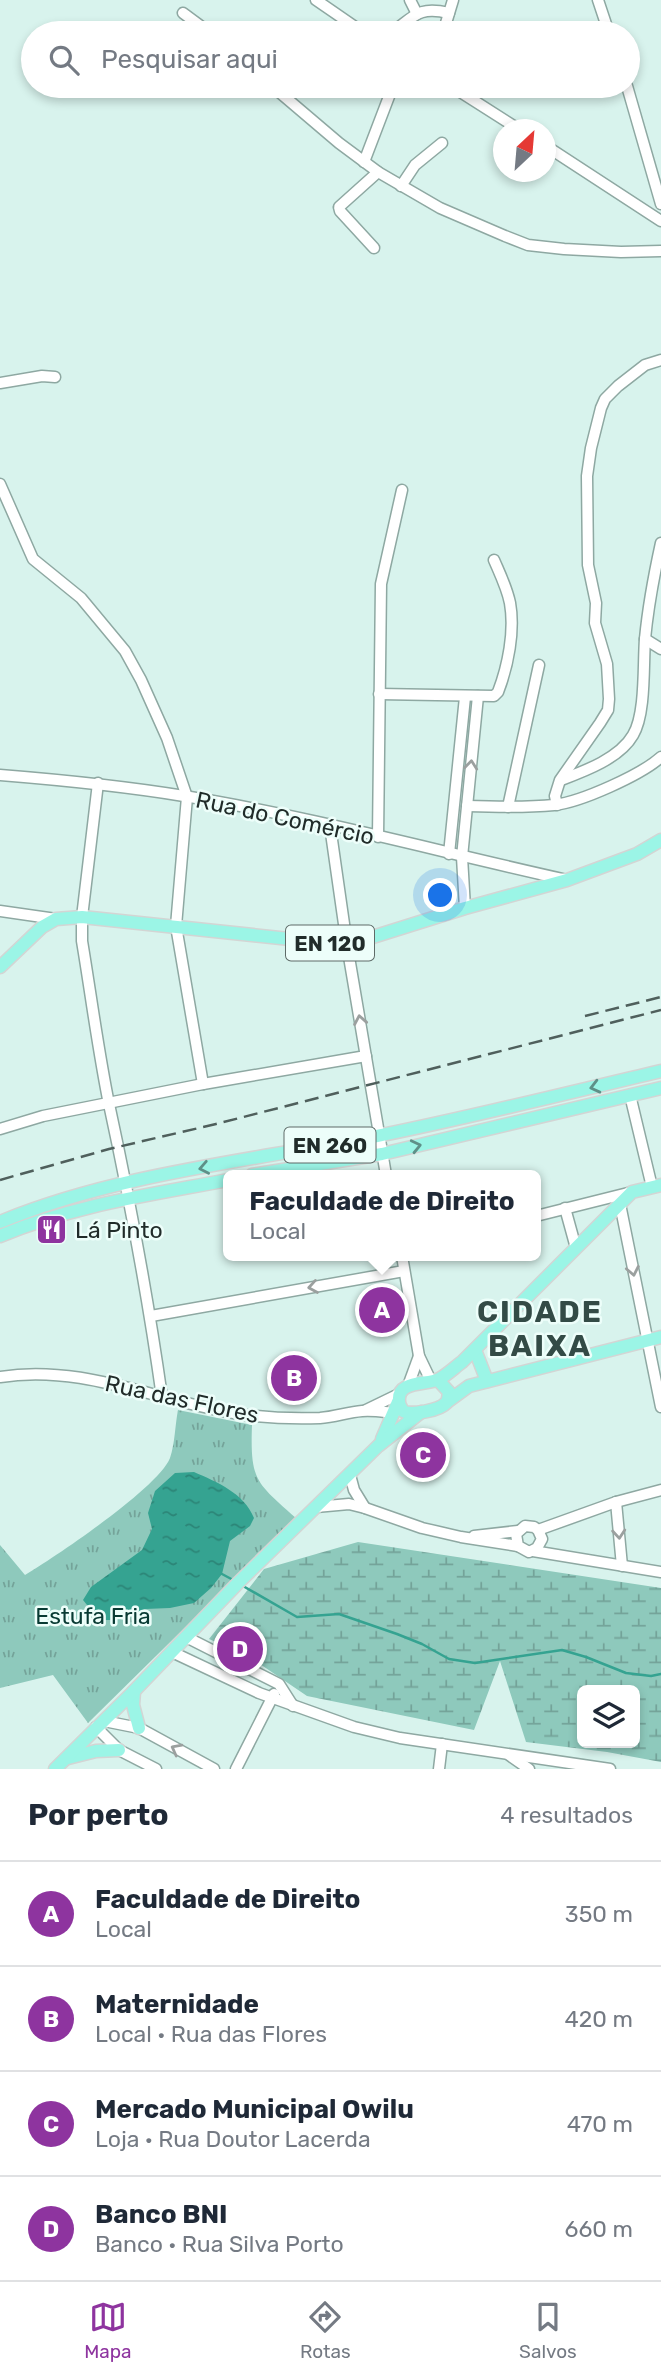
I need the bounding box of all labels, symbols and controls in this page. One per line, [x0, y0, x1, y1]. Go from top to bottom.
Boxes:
search box [21, 21, 640, 98]
icon: search [45, 41, 83, 79]
text: Pesquisar aqui [101, 44, 278, 75]
north arrow [493, 119, 556, 182]
one-way arrow [463, 759, 478, 770]
street label: Rua do Comércio [193, 785, 377, 851]
your location [423, 878, 457, 912]
road number: EN 120 [286, 926, 374, 960]
one-way arrow [353, 1014, 368, 1026]
one-way arrow [589, 1079, 601, 1093]
road number: EN 260 [284, 1128, 376, 1162]
one-way arrow [410, 1140, 422, 1154]
one-way arrow [198, 1160, 210, 1175]
popup [223, 1170, 541, 1261]
text: Faculdade de Direito [249, 1186, 515, 1217]
restaurant icon: Lá Pinto [35, 1213, 69, 1247]
place label: Lá Pinto [75, 1216, 163, 1244]
text: Local [249, 1217, 306, 1245]
one-way arrow [625, 1265, 640, 1277]
one-way arrow [307, 1279, 319, 1294]
pin: A [359, 1284, 405, 1336]
district label: CIDADE BAIXA [477, 1294, 603, 1364]
pin: B [271, 1352, 317, 1404]
street label: Rua das Flores [103, 1369, 261, 1429]
pin: C [400, 1429, 446, 1481]
one-way arrow [611, 1529, 626, 1540]
park label: Estufa Fria [35, 1602, 151, 1630]
pin: D [217, 1623, 263, 1675]
map controls [577, 1685, 640, 1748]
button: layers [577, 1685, 640, 1748]
one-way arrow [171, 1744, 183, 1757]
text: Por perto [28, 1797, 169, 1833]
text: 4 resultados [500, 1801, 633, 1829]
text: Faculdade de Direito [95, 1884, 360, 1915]
text: A [43, 1900, 59, 1928]
text: 350 m [565, 1900, 633, 1928]
text: Local [95, 1915, 152, 1943]
text: Maternidade [95, 1989, 259, 2020]
text: B [43, 2005, 59, 2033]
text: 420 m [565, 2005, 633, 2033]
text: Local · Rua das Flores [95, 2020, 327, 2048]
text: Mercado Municipal Owilu [95, 2094, 414, 2125]
text: C [43, 2110, 59, 2138]
text: 470 m [567, 2110, 633, 2138]
text: Loja · Rua Doutor Lacerda [95, 2125, 371, 2153]
text: Banco BNI [95, 2199, 228, 2230]
text: D [43, 2215, 59, 2243]
text: 660 m [565, 2215, 633, 2243]
text: Banco · Rua Silva Porto [95, 2230, 344, 2258]
tab: Mapa [84, 2298, 132, 2363]
tab: Rotas [300, 2298, 351, 2363]
tab: Salvos [519, 2298, 577, 2363]

